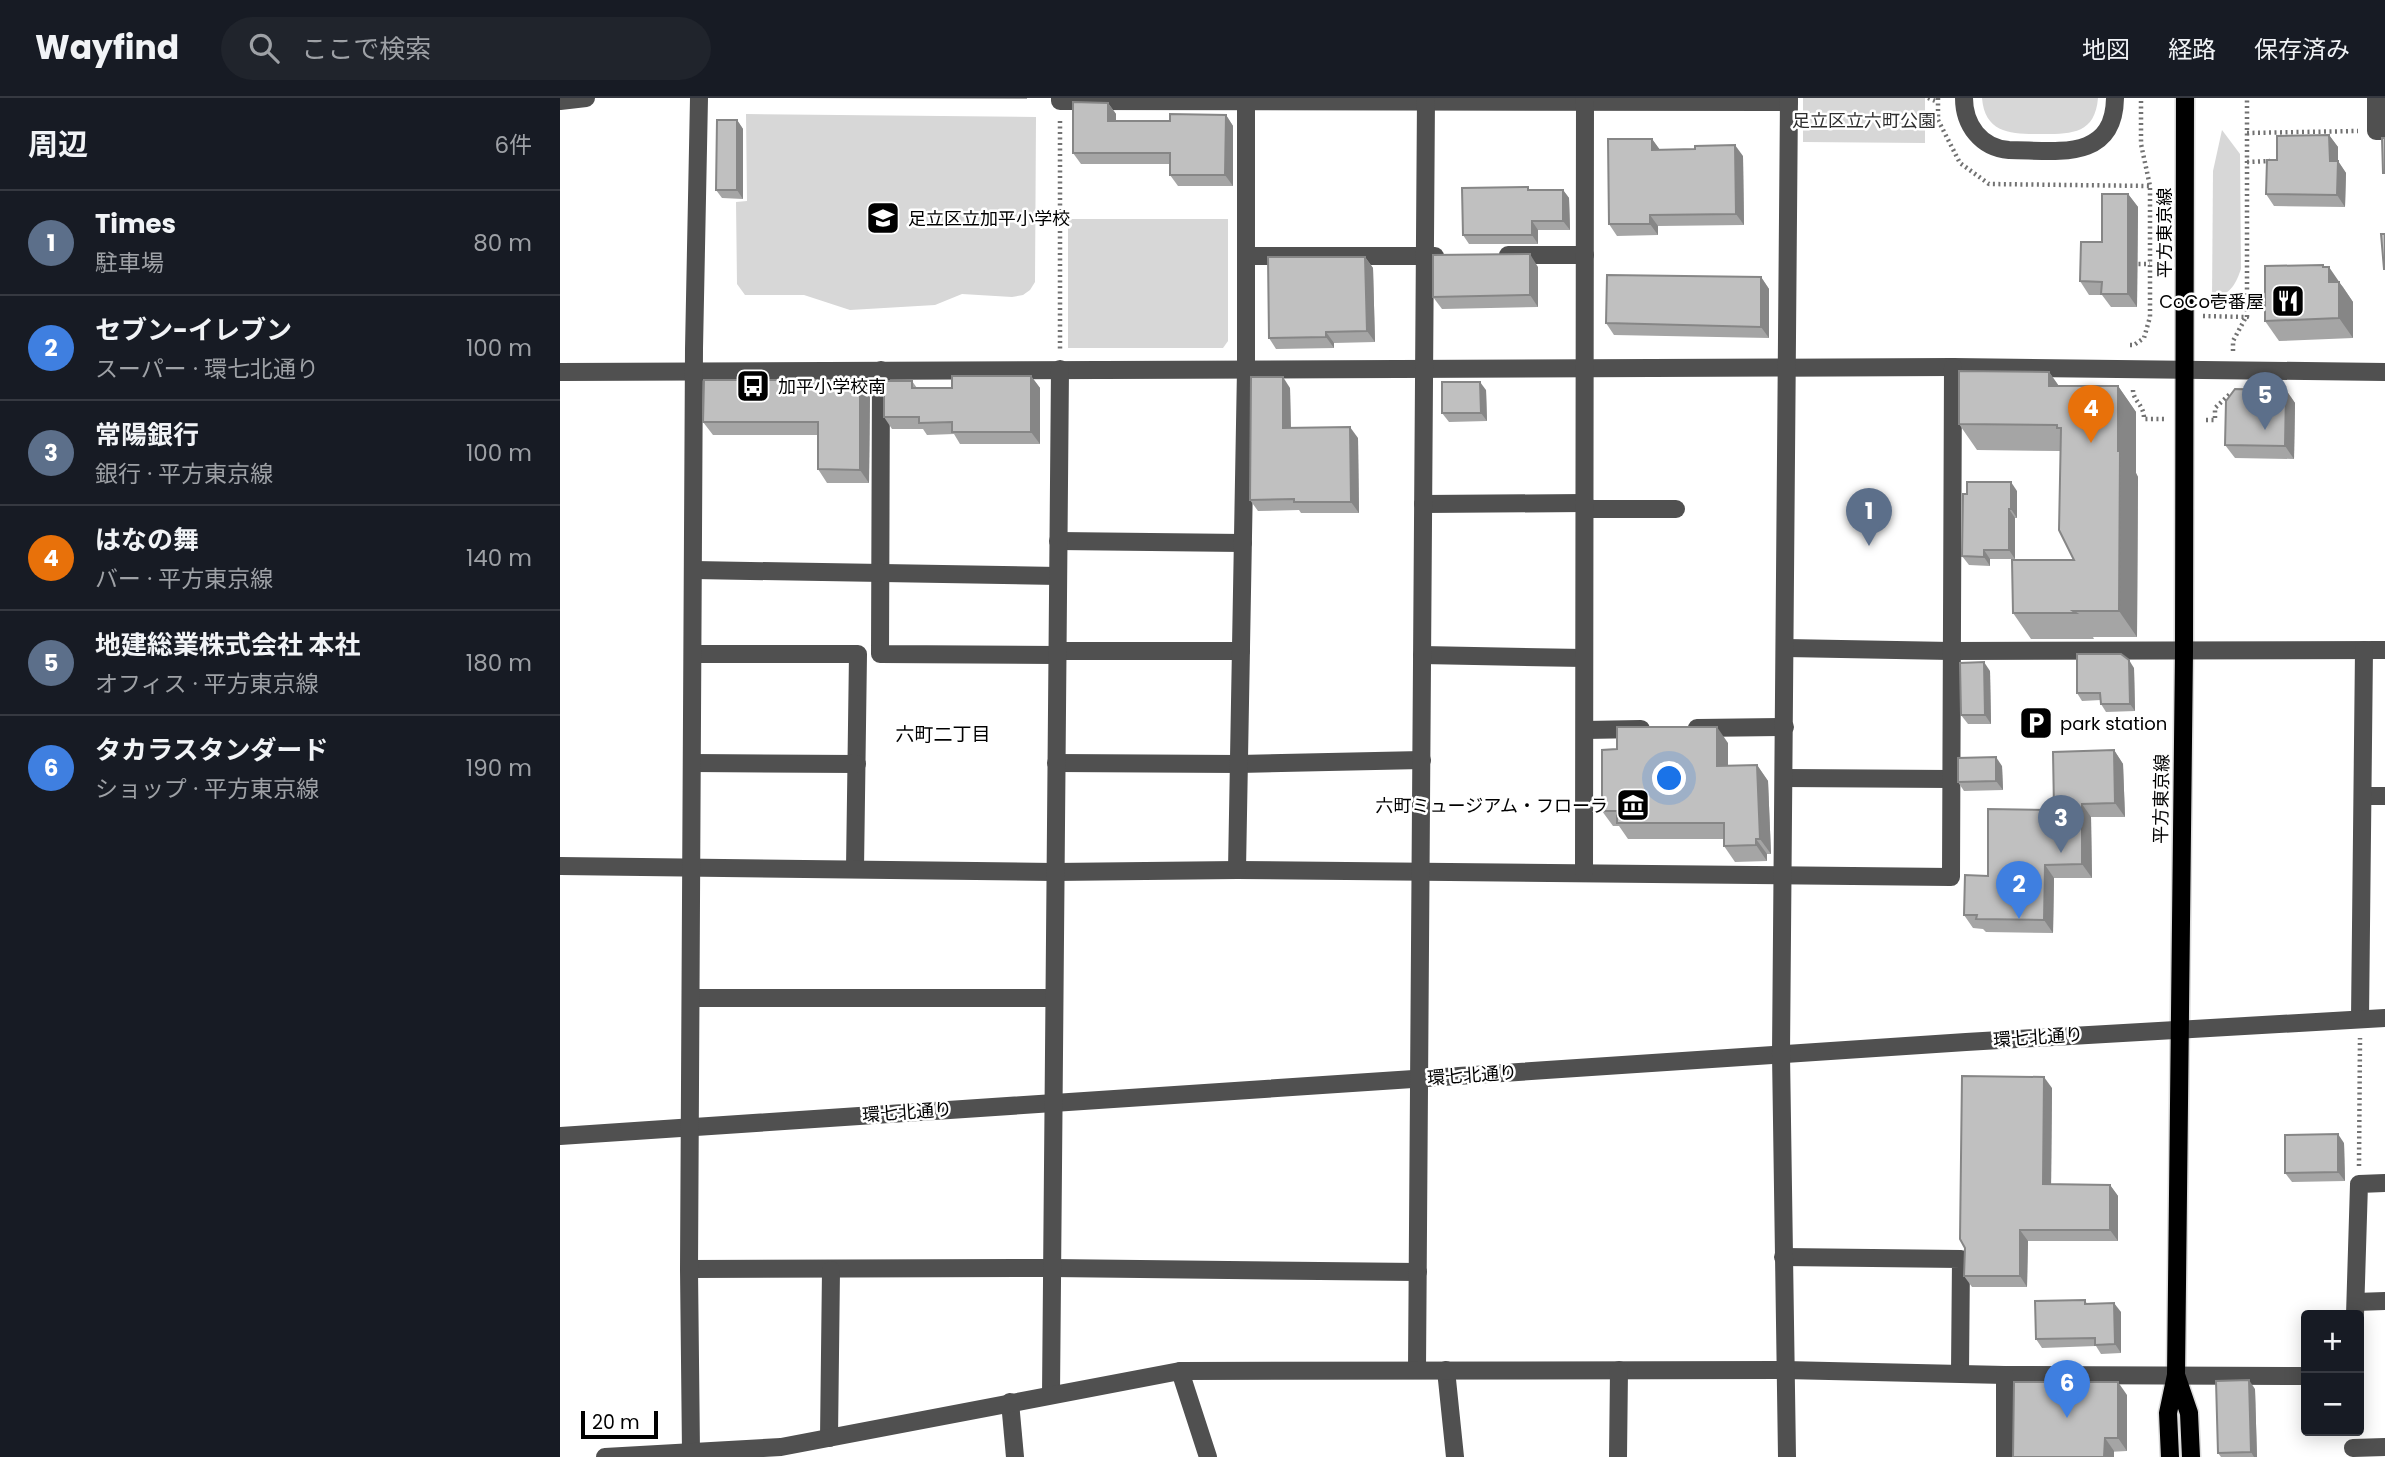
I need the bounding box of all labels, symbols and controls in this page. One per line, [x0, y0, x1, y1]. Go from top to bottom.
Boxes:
search box [221, 17, 711, 80]
text: Wayfind [35, 24, 179, 71]
icon: search [245, 29, 283, 67]
text: ここで検索 [301, 31, 431, 67]
text: 地図 [2082, 33, 2130, 66]
text: 経路 [2168, 33, 2216, 66]
text: 保存済み [2254, 33, 2350, 66]
park label: 足立区立六町公園 [1792, 108, 1936, 133]
text: 周辺 [28, 123, 88, 166]
text: 6件 [494, 129, 532, 161]
street label: 平方東京線 [2152, 188, 2177, 278]
school or university icon: 足立区立加平小学校 [864, 199, 902, 237]
text: Times [95, 206, 176, 242]
place label: 足立区立加平小学校 [908, 206, 1070, 231]
text: 1 [47, 227, 55, 259]
text: 80 m [473, 227, 532, 259]
text: 駐車場 [95, 247, 164, 279]
restaurant icon: CoCo壱番屋 [2269, 282, 2307, 320]
place label: CoCo壱番屋 [2159, 289, 2264, 314]
text: セブン-イレブン [95, 312, 292, 348]
text: 2 [44, 332, 58, 364]
text: 100 m [466, 332, 532, 364]
text: スーパー · 環七北通り [95, 353, 319, 385]
bus stop icon: 加平小学校南 [734, 367, 772, 405]
pin: 5 [2242, 372, 2288, 430]
place label: 加平小学校南 [778, 374, 886, 399]
pin: 4 [2068, 385, 2114, 443]
text: 常陽銀行 [95, 417, 199, 453]
text: 3 [44, 437, 58, 469]
text: 100 m [466, 437, 532, 469]
text: 銀行 · 平方東京線 [95, 458, 273, 490]
pin: 1 [1846, 488, 1892, 546]
text: はなの舞 [95, 522, 199, 558]
text: 4 [43, 542, 59, 574]
text: 140 m [466, 542, 532, 574]
text: バー · 平方東京線 [95, 563, 273, 595]
text: 地建総業株式会社 本社 [95, 627, 361, 663]
text: 5 [44, 647, 58, 679]
text: 180 m [466, 647, 532, 679]
text: オフィス · 平方東京線 [95, 668, 319, 700]
parking icon: park station [2017, 704, 2055, 742]
place label: park station [2060, 711, 2167, 736]
district label: 六町二丁目 [895, 721, 991, 748]
text: タカラスタンダード [95, 732, 328, 768]
text: 6 [44, 752, 58, 784]
text: 190 m [466, 752, 532, 784]
street label: 平方東京線 [2148, 754, 2174, 844]
your location [1652, 761, 1686, 795]
text: ショップ · 平方東京線 [95, 773, 319, 805]
museum icon: 六町ミュージアム・フローラ [1614, 786, 1652, 824]
place label: 六町ミュージアム・フローラ [1376, 793, 1608, 818]
pin: 3 [2038, 795, 2084, 853]
pin: 2 [1996, 861, 2042, 919]
street label: 環七北通り [1992, 1021, 2084, 1053]
street label: 環七北通り [1426, 1059, 1518, 1091]
street label: 環七北通り [861, 1096, 953, 1128]
map controls [2301, 1310, 2364, 1436]
button: + [2301, 1310, 2364, 1373]
pin: 6 [2044, 1360, 2090, 1418]
button: − [2301, 1373, 2364, 1436]
scale bar [581, 1408, 658, 1440]
text: 20 m [592, 1409, 640, 1436]

